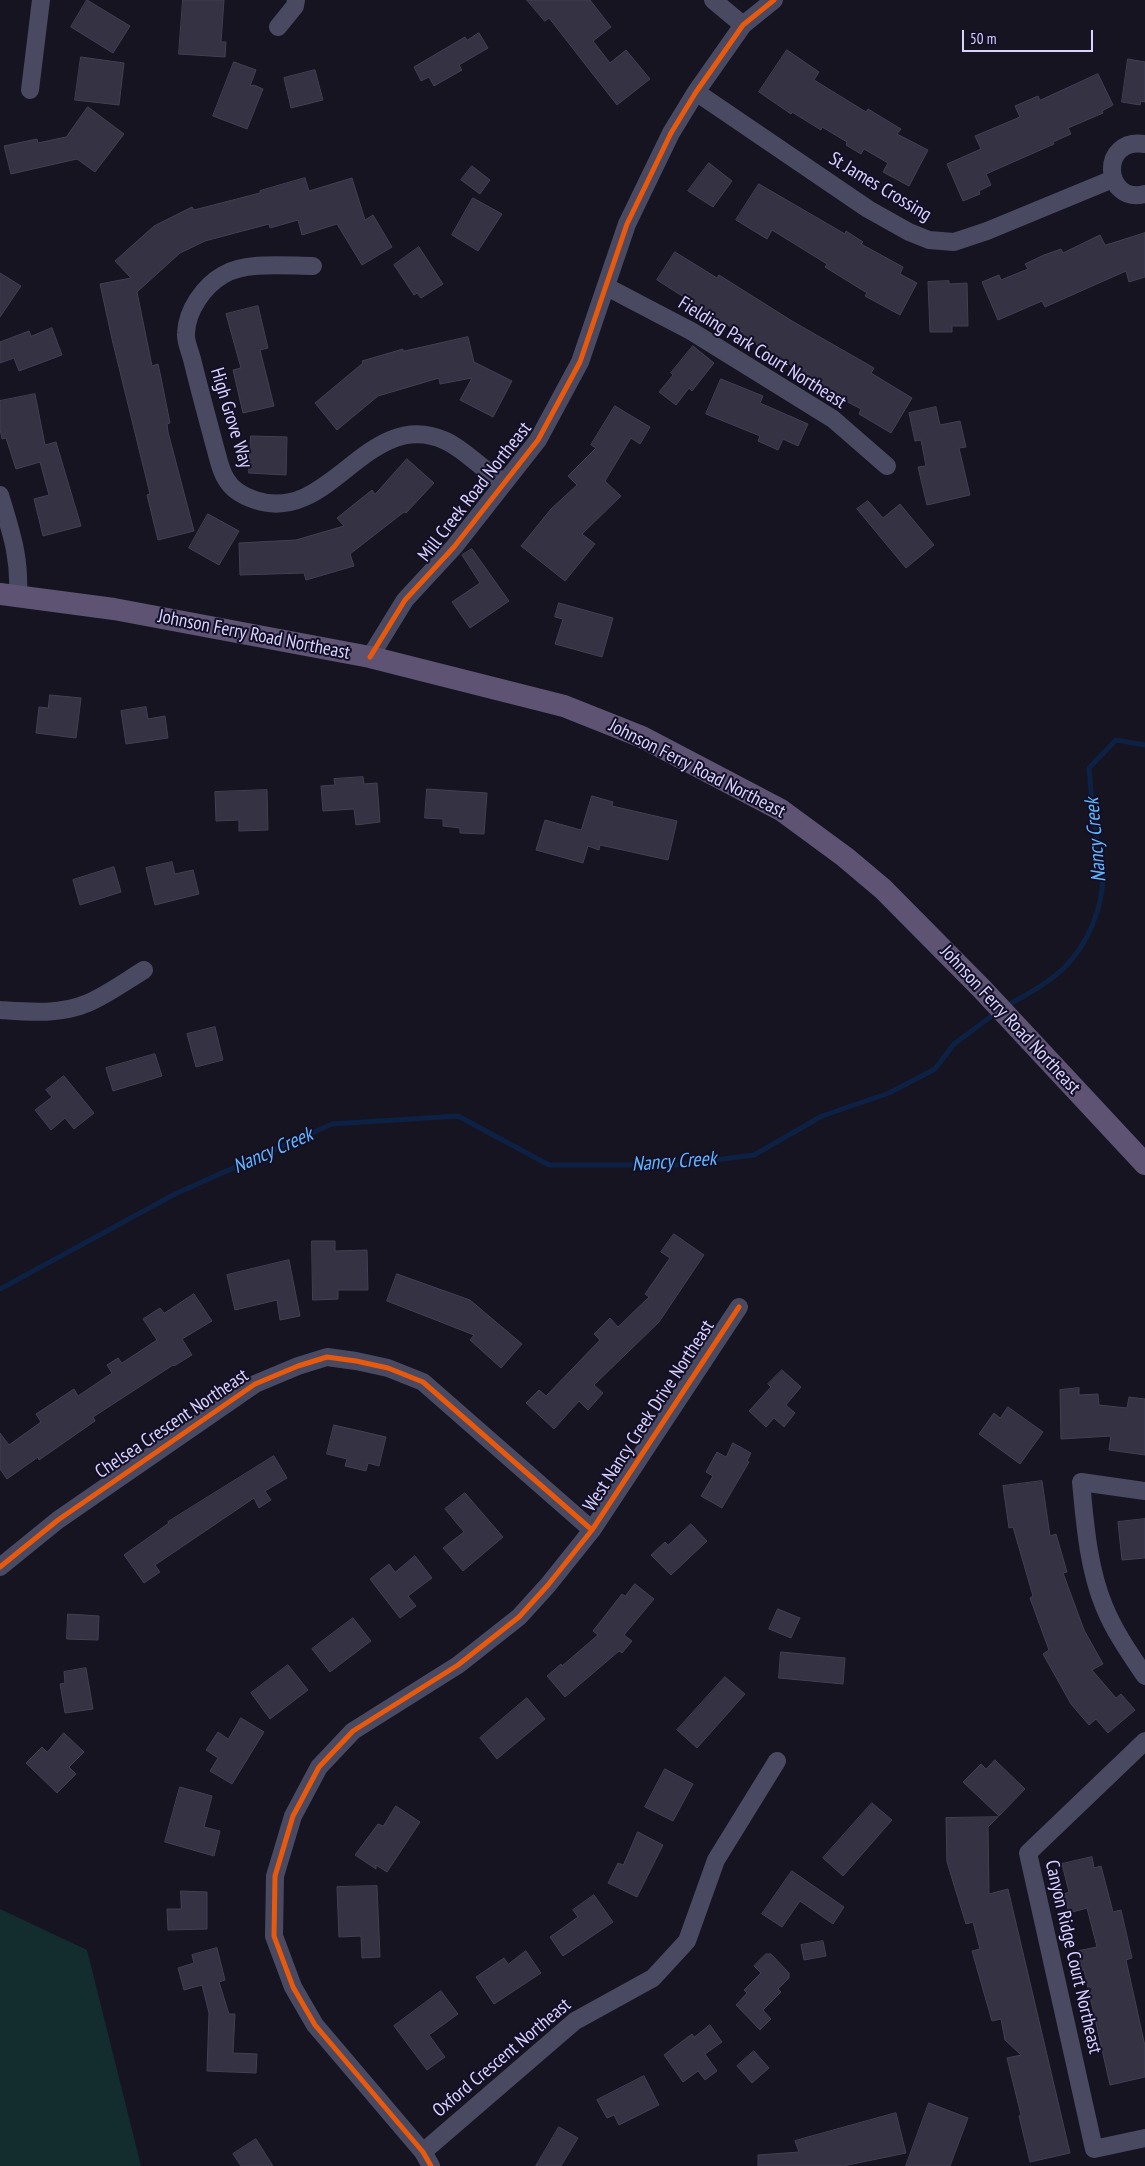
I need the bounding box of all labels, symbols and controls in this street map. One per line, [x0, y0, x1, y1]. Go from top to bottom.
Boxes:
scale bar [965, 20, 1096, 52]
text: 50 m [970, 29, 996, 48]
street label: St James Crossing [825, 147, 935, 227]
street label: Fielding Park Court Northeast [674, 292, 850, 414]
street label: High Grove Way [205, 365, 257, 471]
street label: Mill Creek Road Northeast [413, 418, 537, 566]
street label: Johnson Ferry Road Northeast [156, 605, 352, 665]
street label: Johnson Ferry Road Northeast [605, 715, 789, 823]
water label: Nancy Creek [1080, 797, 1112, 883]
street label: Johnson Ferry Road Northeast [935, 941, 1085, 1099]
water label: Nancy Creek [229, 1123, 317, 1179]
water label: Nancy Creek [631, 1147, 717, 1177]
street label: West Nancy Creek Drive Northeast [579, 1316, 719, 1516]
street label: Chelsea Crescent Northeast [91, 1364, 253, 1484]
street label: Canyon Ridge Court Northeast [1040, 1858, 1106, 2056]
street label: Oxford Crescent Northeast [428, 1994, 576, 2122]

